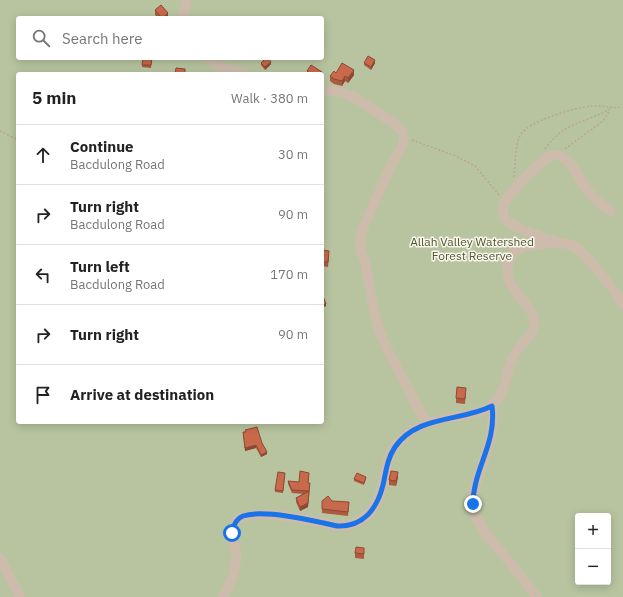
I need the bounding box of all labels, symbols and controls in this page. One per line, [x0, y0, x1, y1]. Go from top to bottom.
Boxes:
search box [16, 16, 324, 60]
icon: search [30, 27, 52, 49]
text: Search here [62, 29, 142, 48]
text: 5 min [32, 87, 76, 109]
text: Walk · 380 m [231, 90, 308, 107]
text: Continue [70, 137, 134, 156]
icon: ahead [32, 144, 54, 166]
text: 30 m [278, 146, 308, 163]
text: Bacdulong Road [70, 156, 165, 173]
text: Turn right [70, 197, 139, 216]
icon: right [32, 204, 54, 226]
text: 90 m [278, 206, 308, 223]
text: Bacdulong Road [70, 216, 165, 233]
park label: Allah Valley Watershed Forest Reserve [410, 234, 534, 263]
text: Turn left [70, 257, 130, 276]
icon: left [32, 264, 54, 286]
text: 170 m [270, 266, 308, 283]
text: Bacdulong Road [70, 276, 165, 293]
icon: right [32, 324, 54, 346]
text: Turn right [70, 325, 139, 344]
text: 90 m [278, 326, 308, 343]
icon: arrive [32, 384, 54, 406]
text: Arrive at destination [70, 385, 214, 404]
route end [464, 495, 482, 513]
map controls [575, 513, 611, 585]
button: + [575, 513, 611, 549]
route start [223, 524, 241, 542]
button: − [575, 549, 611, 585]

